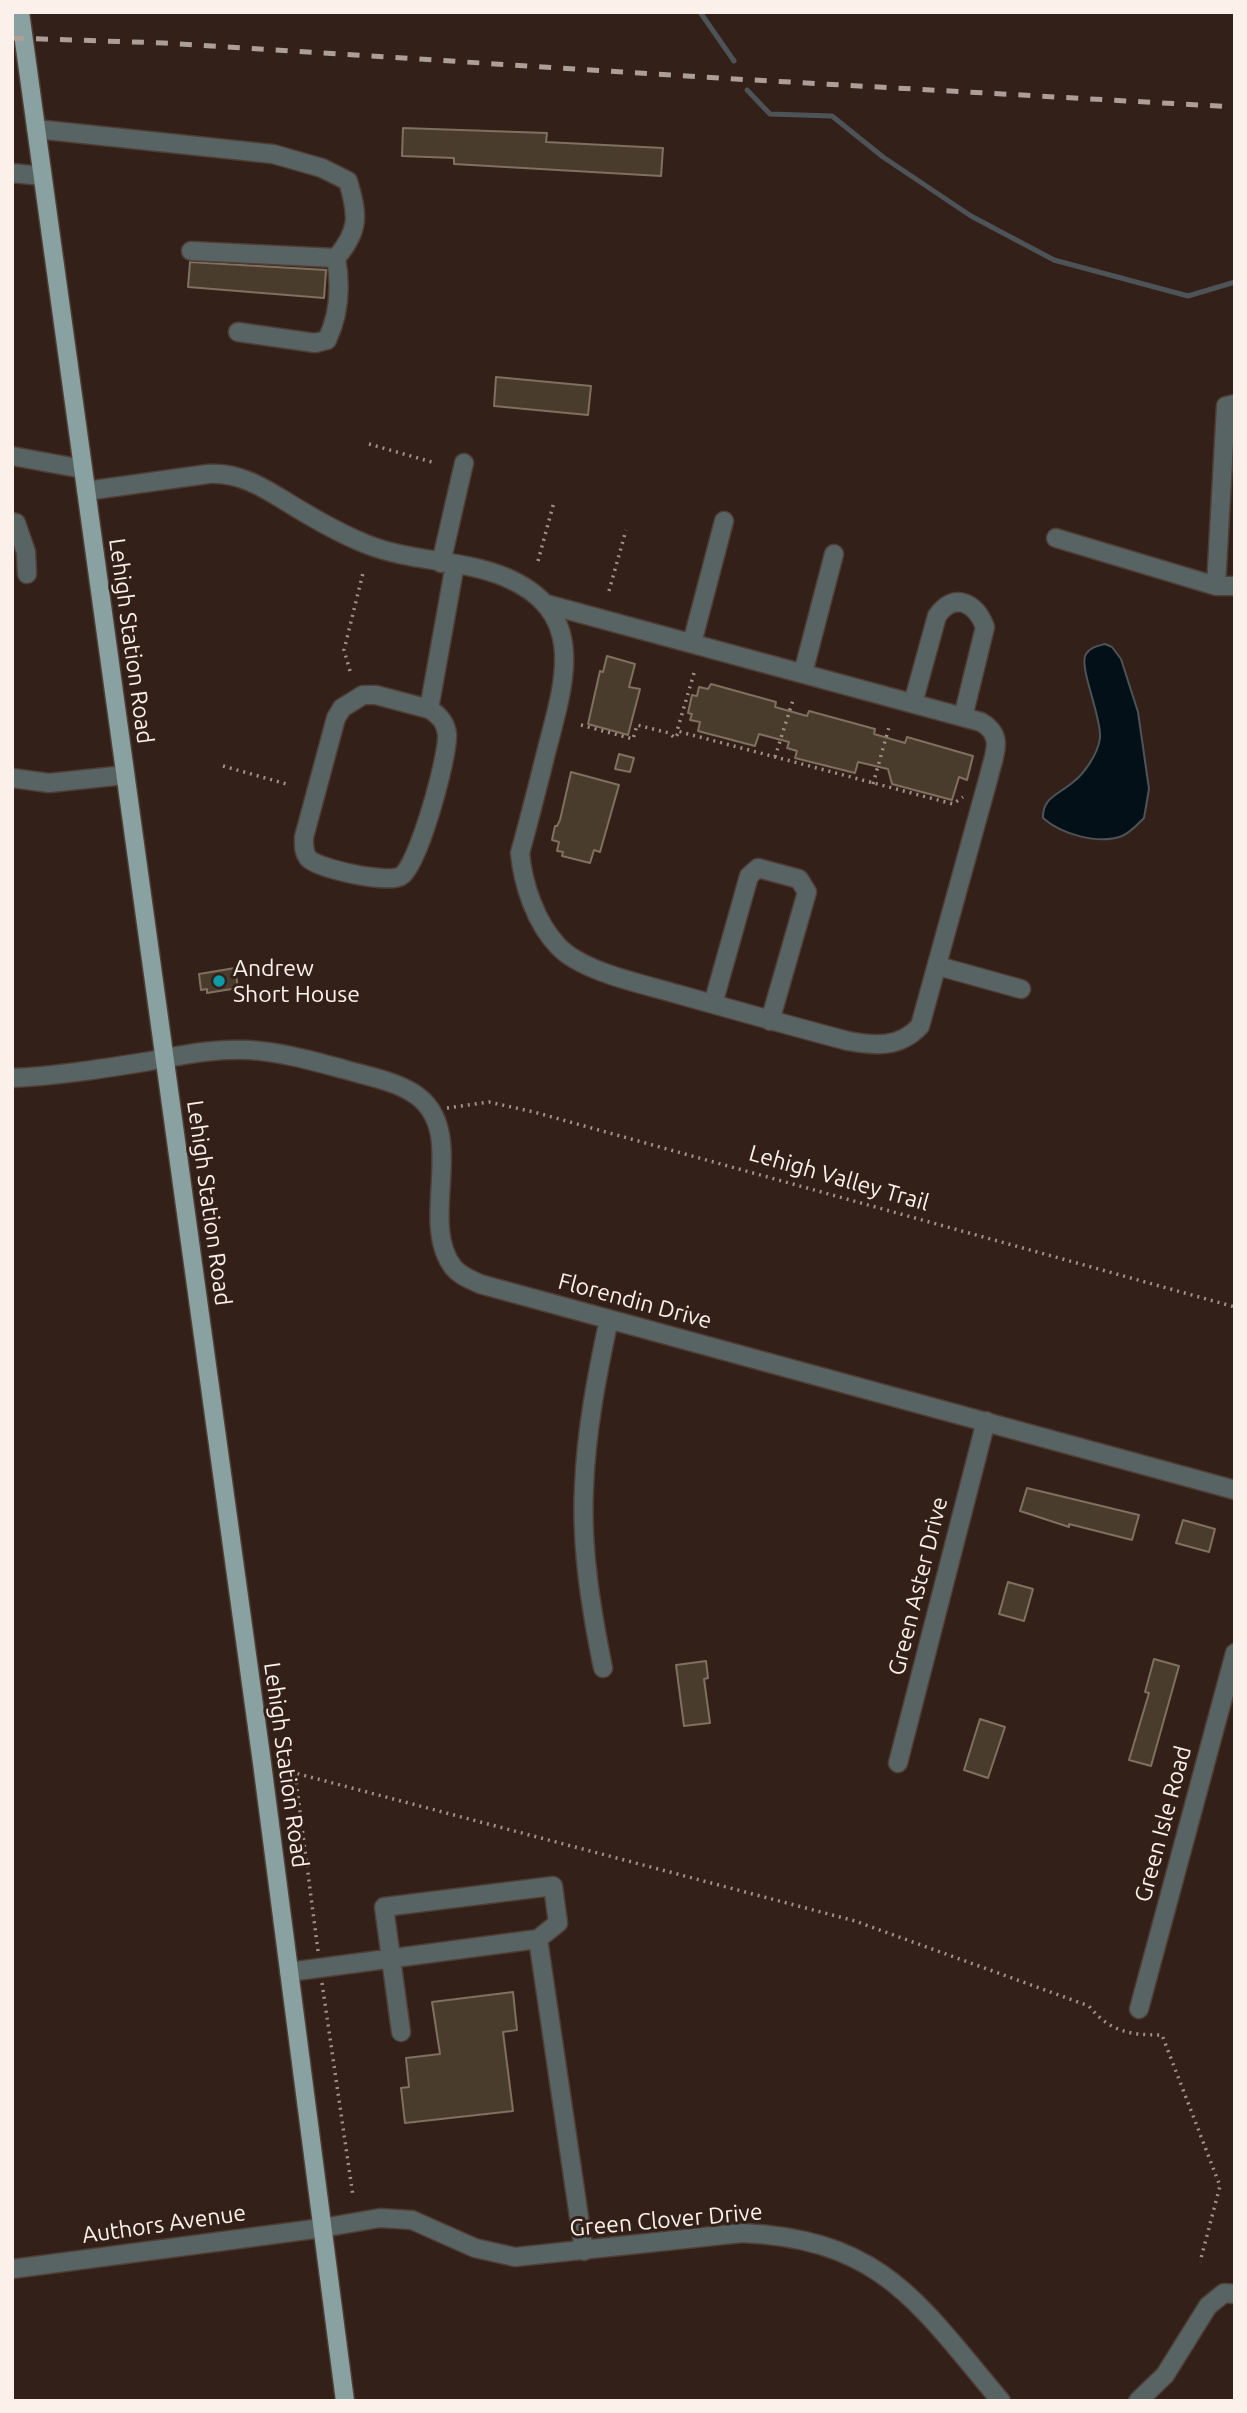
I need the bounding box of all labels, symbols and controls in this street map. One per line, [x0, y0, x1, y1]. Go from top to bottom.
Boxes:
street label: Lehigh Station Road [103, 537, 159, 745]
place label: Andrew Short House [233, 954, 360, 1008]
marker: Andrew Short House [211, 973, 227, 989]
street label: Lehigh Station Road [181, 1099, 237, 1307]
street label: Lehigh Valley Trail [746, 1139, 932, 1217]
street label: Florendin Drive [555, 1267, 715, 1335]
street label: Green Aster Drive [882, 1494, 954, 1678]
street label: Lehigh Station Road [258, 1661, 314, 1869]
street label: Green Isle Road [1129, 1743, 1197, 1905]
street label: Green Clover Drive [568, 2198, 764, 2242]
street label: Authors Avenue [80, 2199, 248, 2249]

